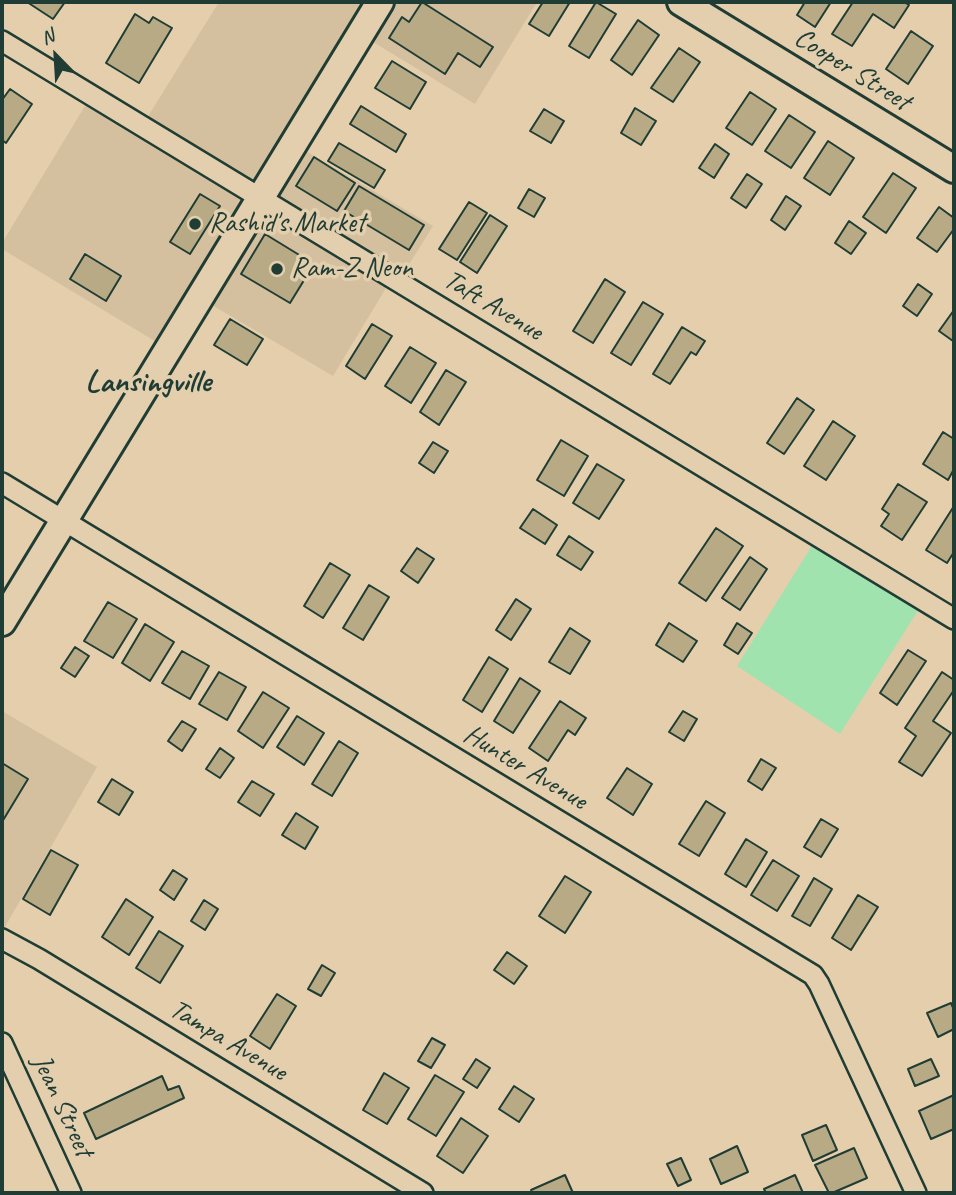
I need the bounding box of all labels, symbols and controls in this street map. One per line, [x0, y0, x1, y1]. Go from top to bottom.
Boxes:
north arrow [21, 21, 91, 91]
street label: Cooper Street [788, 21, 916, 119]
text: N [37, 23, 58, 50]
place label: Rashid's Market [209, 207, 365, 241]
marker: Rashid's Market [187, 216, 203, 232]
place label: Ram-Z Neon [291, 252, 413, 286]
marker: Ram-Z Neon [269, 261, 285, 277]
street label: Taft Avenue [437, 263, 549, 349]
district label: Lansingville [85, 364, 211, 402]
street label: Hunter Avenue [457, 718, 593, 818]
street label: Tampa Avenue [163, 993, 293, 1089]
street label: Jean Street [24, 1050, 100, 1162]

